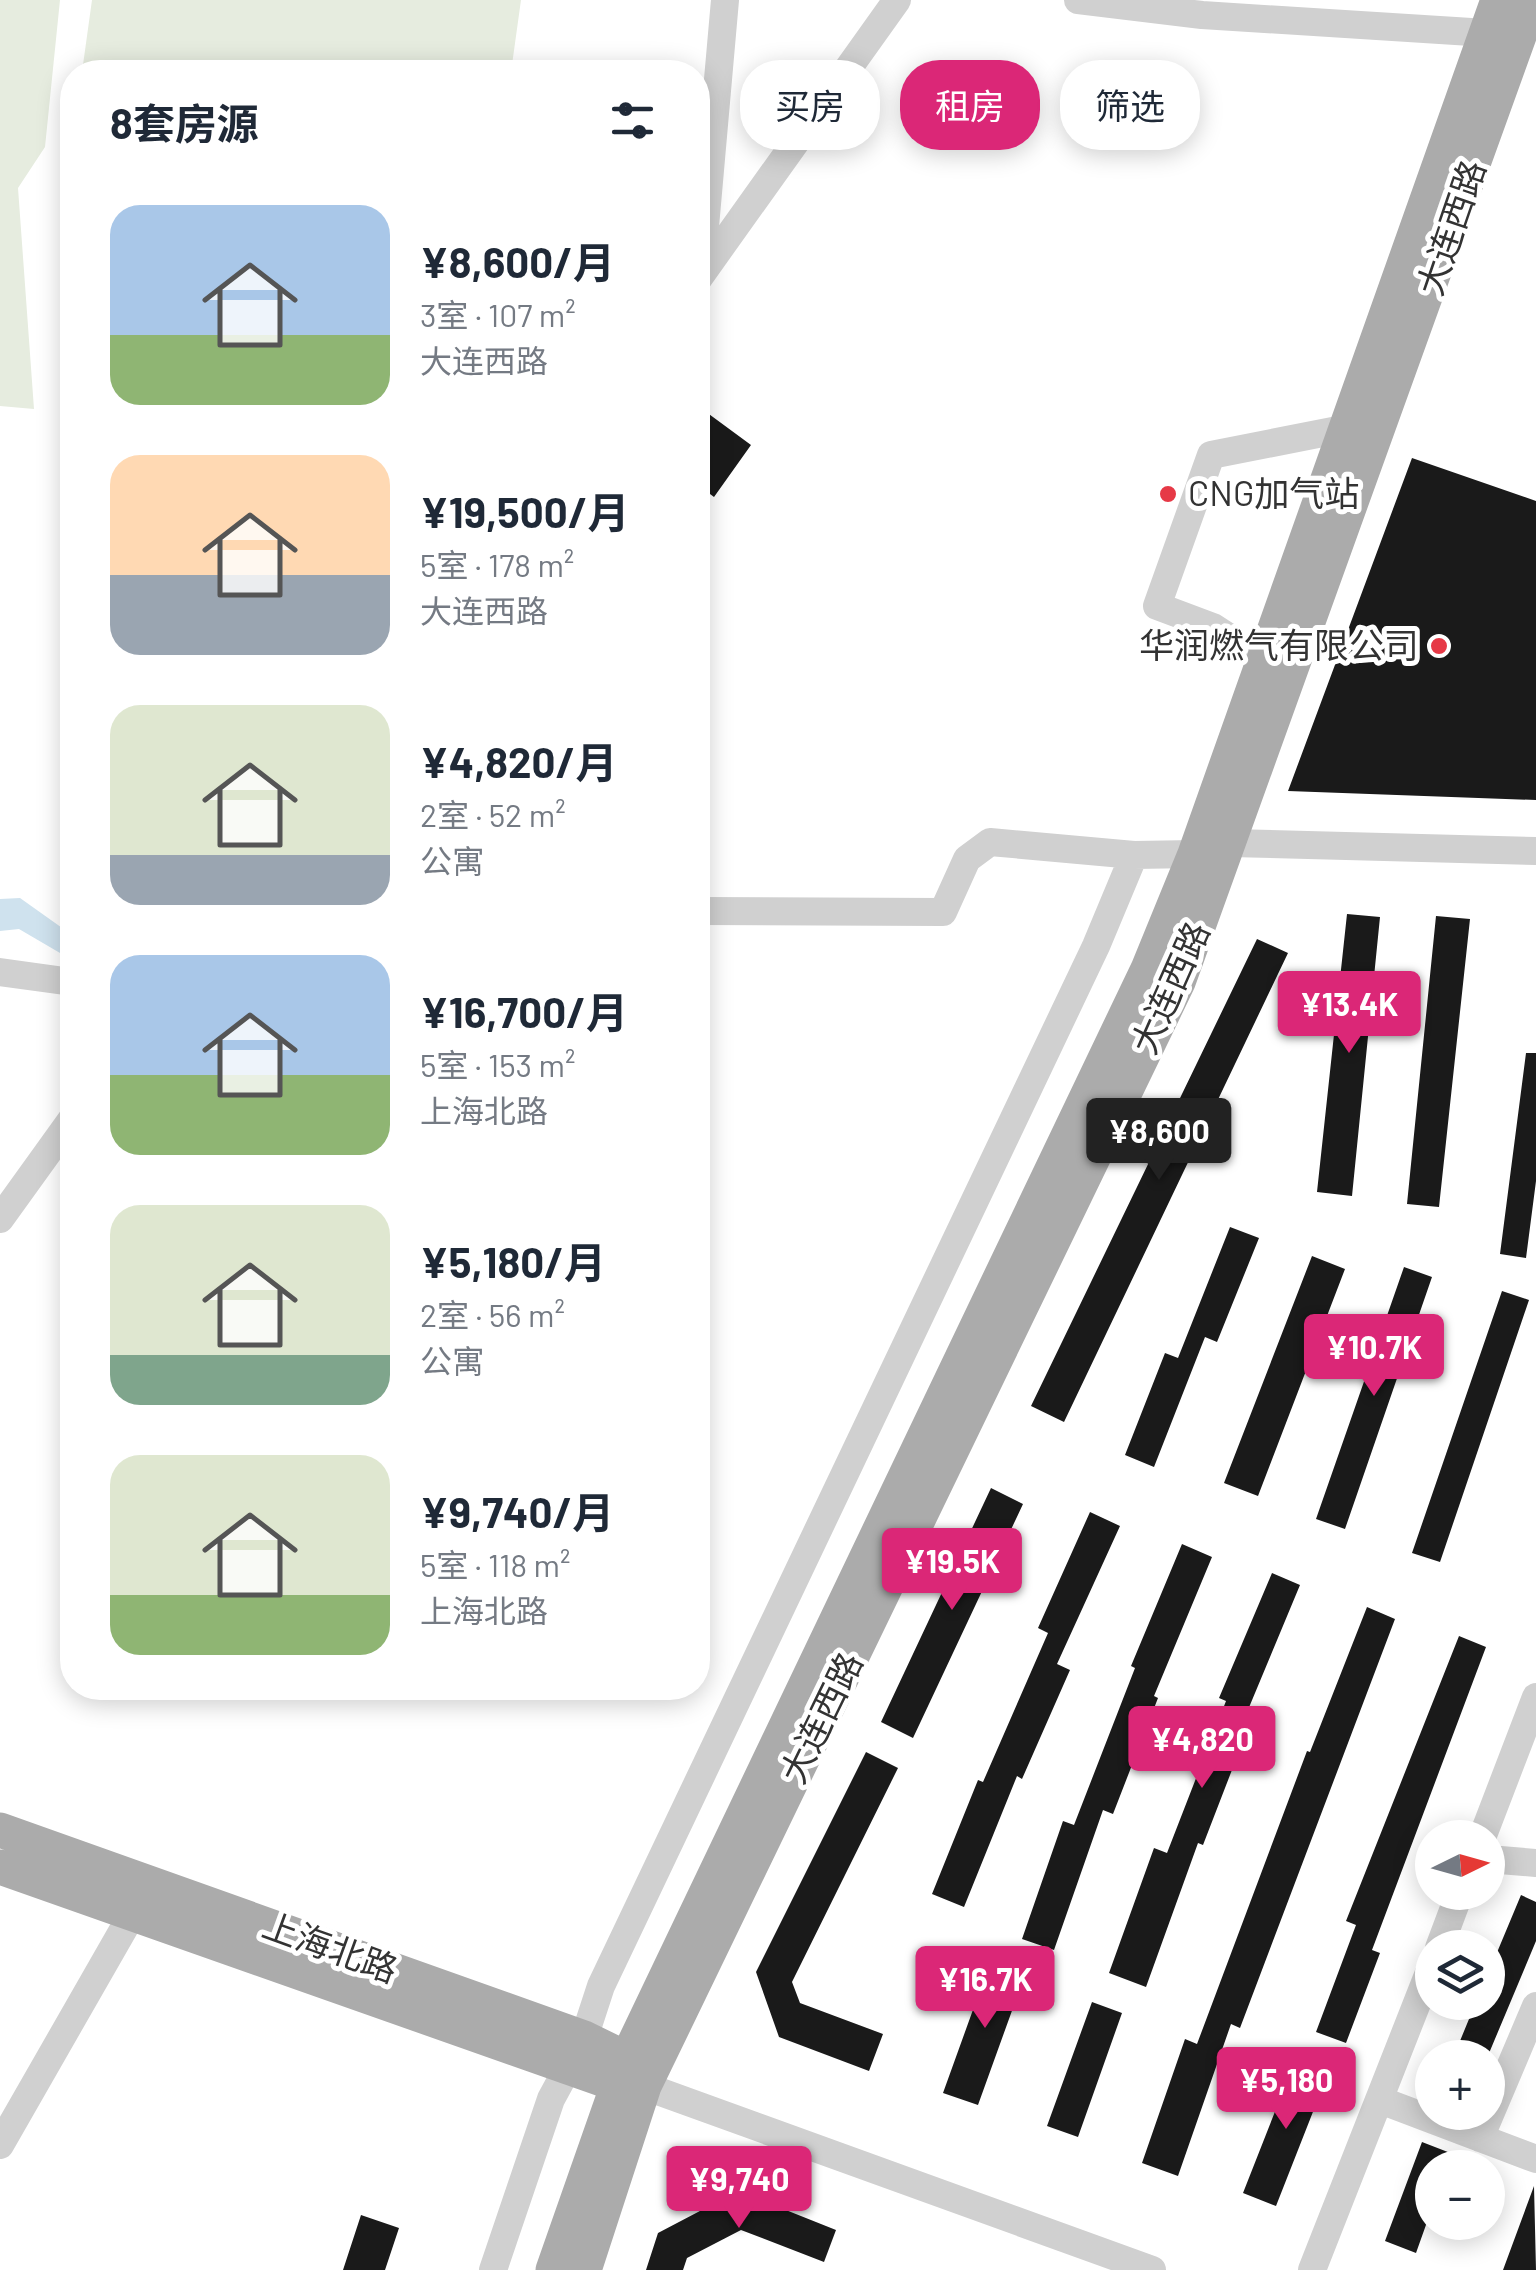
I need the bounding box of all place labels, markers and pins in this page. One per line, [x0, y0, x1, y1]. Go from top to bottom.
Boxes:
place label: CNG加气站 [1188, 471, 1359, 513]
marker: CNG加气站 [1157, 483, 1179, 505]
place label: 华润燃气有限公司 [1139, 623, 1419, 665]
marker: 华润燃气有限公司 [1428, 635, 1450, 657]
pin: ¥13.4K [1268, 971, 1430, 1056]
pin: ¥8,600 [1078, 1098, 1240, 1183]
pin: ¥10.7K [1293, 1314, 1455, 1399]
pin: ¥19.5K [871, 1528, 1033, 1613]
pin: ¥4,820 [1121, 1706, 1283, 1791]
pin: ¥16.7K [904, 1946, 1066, 2031]
pin: ¥5,180 [1205, 2047, 1367, 2132]
pin: ¥9,740 [658, 2146, 820, 2231]

